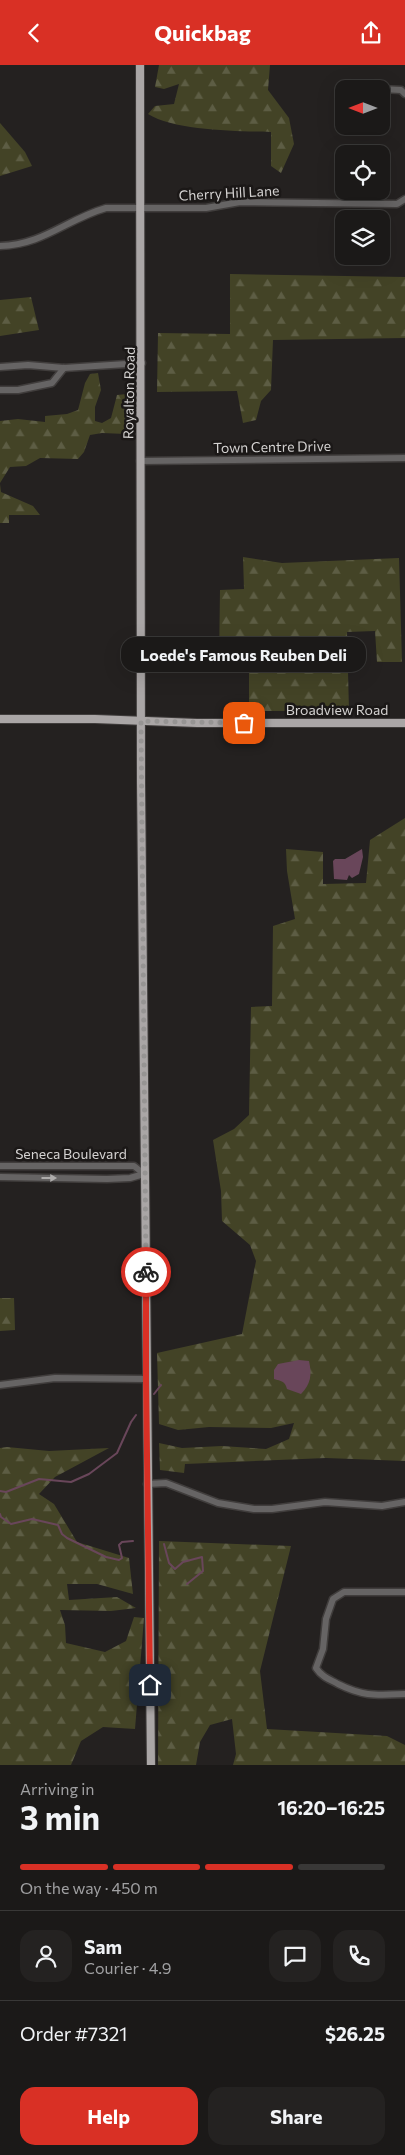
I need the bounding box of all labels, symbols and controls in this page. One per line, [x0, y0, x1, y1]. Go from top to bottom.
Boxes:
icon: back [20, 19, 48, 47]
text: Quickbag [154, 19, 251, 46]
icon: share [357, 19, 385, 47]
north arrow [335, 80, 390, 135]
map controls [335, 80, 390, 265]
button: locate [335, 145, 390, 200]
street label: Cherry Hill Lane [178, 181, 280, 204]
button: layers [335, 210, 390, 265]
street label: Royalton Road [119, 347, 138, 439]
street label: Town Centre Drive [213, 437, 331, 456]
callout: Loede's Famous Reuben Deli [121, 638, 366, 673]
text: Loede's Famous Reuben Deli [140, 645, 347, 664]
street label: Broadview Road [286, 701, 388, 718]
pin [223, 702, 265, 744]
icon: bag [230, 709, 258, 737]
street label: Seneca Boulevard [15, 1145, 127, 1162]
one-way arrow [41, 1174, 57, 1182]
courier [121, 1247, 171, 1297]
icon: bike [132, 1258, 160, 1286]
pin [129, 1664, 171, 1706]
icon: home [136, 1671, 164, 1699]
text: Arriving in [20, 1779, 94, 1798]
text: 16:20–16:25 [277, 1796, 385, 1819]
text: 3 min [20, 1797, 100, 1837]
text: On the way · 450 m [20, 1878, 158, 1897]
button: person [20, 1930, 72, 1982]
button: chat [269, 1930, 321, 1982]
button: phone [333, 1930, 385, 1982]
text: Sam [84, 1935, 122, 1958]
text: Courier · 4.9 [84, 1958, 171, 1977]
text: Order #7321 [20, 2022, 127, 2045]
text: $26.25 [325, 2022, 385, 2045]
button: Help [20, 2087, 198, 2145]
button: Share [208, 2087, 385, 2145]

